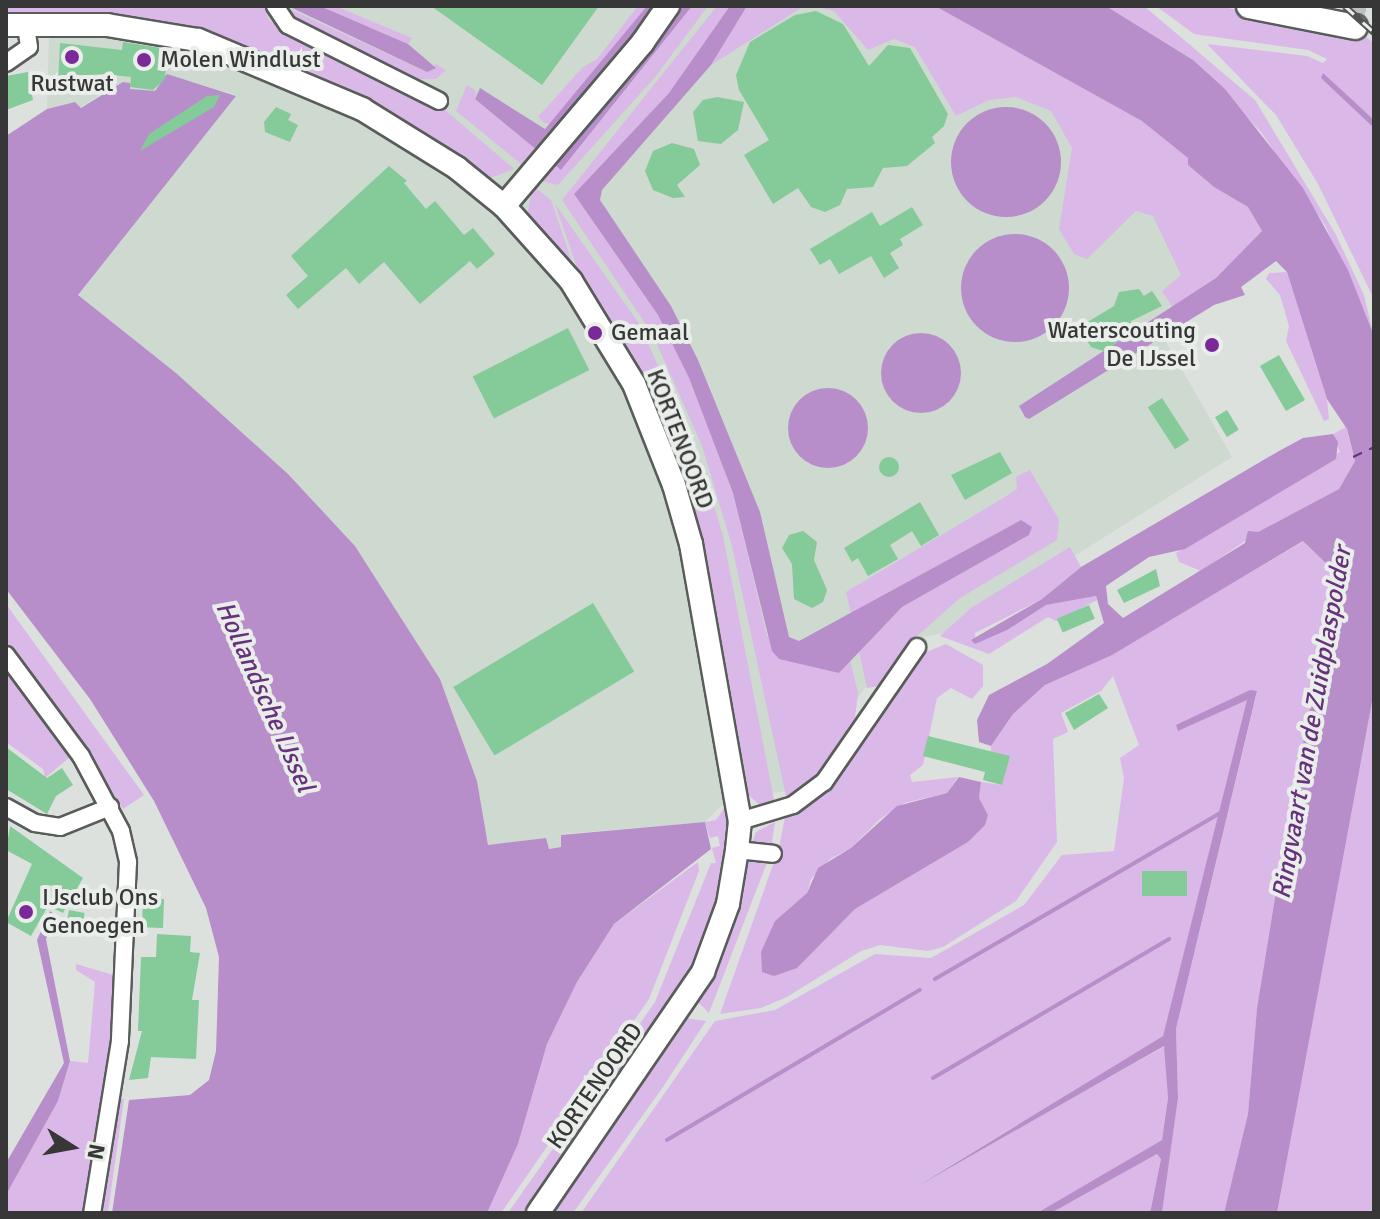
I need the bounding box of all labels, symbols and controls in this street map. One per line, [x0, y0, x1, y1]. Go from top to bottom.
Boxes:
place label: Molen Windlust [160, 46, 321, 74]
marker: Rustwat [63, 48, 81, 66]
marker: Molen Windlust [135, 51, 153, 69]
place label: Rustwat [30, 70, 114, 98]
place label: Waterscouting De IJssel [1047, 317, 1196, 373]
place label: Gemaal [611, 319, 689, 347]
marker: Gemaal [586, 324, 604, 342]
marker: Waterscouting De IJssel [1203, 336, 1221, 354]
street label: KORTENOORD [640, 365, 720, 513]
water label: Ringvaart van de Zuidplaspolder [1267, 544, 1359, 902]
water label: Hollandsche IJssel [208, 597, 320, 797]
place label: IJsclub Ons Genoegen [42, 884, 158, 940]
marker: IJsclub Ons Genoegen [17, 903, 35, 921]
street label: KORTENOORD [541, 1017, 649, 1155]
north arrow [32, 1107, 112, 1187]
text: N [81, 1142, 111, 1162]

